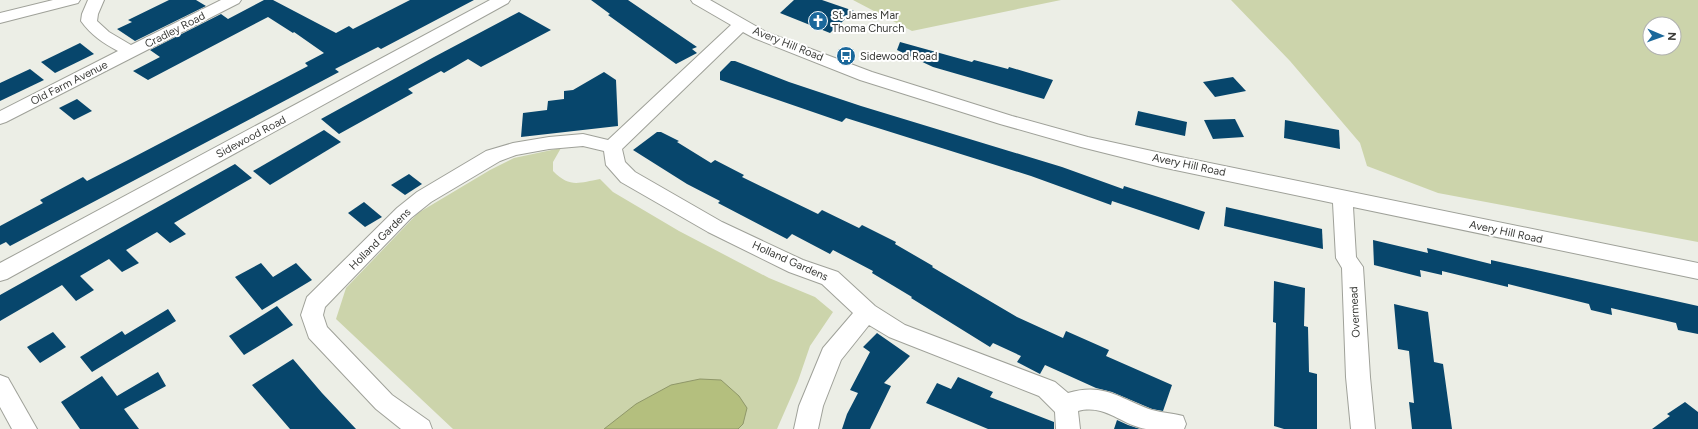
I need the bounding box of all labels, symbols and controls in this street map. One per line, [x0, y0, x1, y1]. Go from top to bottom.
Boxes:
street label: Cradley Road [143, 9, 207, 51]
place label: St James Mar Thoma Church [832, 9, 904, 35]
church icon: St James Mar Thoma Church [807, 10, 829, 32]
north arrow [1642, 16, 1682, 56]
street label: Avery Hill Road [751, 24, 825, 64]
text: N [1665, 32, 1678, 41]
bus stop icon: Sidewood Road [835, 45, 857, 67]
place label: Sidewood Road [860, 50, 937, 63]
street label: Old Farm Avenue [28, 58, 110, 108]
street label: Sidewood Road [214, 113, 288, 161]
street label: Avery Hill Road [1151, 151, 1227, 179]
street label: Holland Gardens [346, 205, 414, 273]
street label: Avery Hill Road [1468, 218, 1544, 246]
street label: Holland Gardens [750, 238, 830, 284]
street label: Overmead [1347, 286, 1363, 338]

